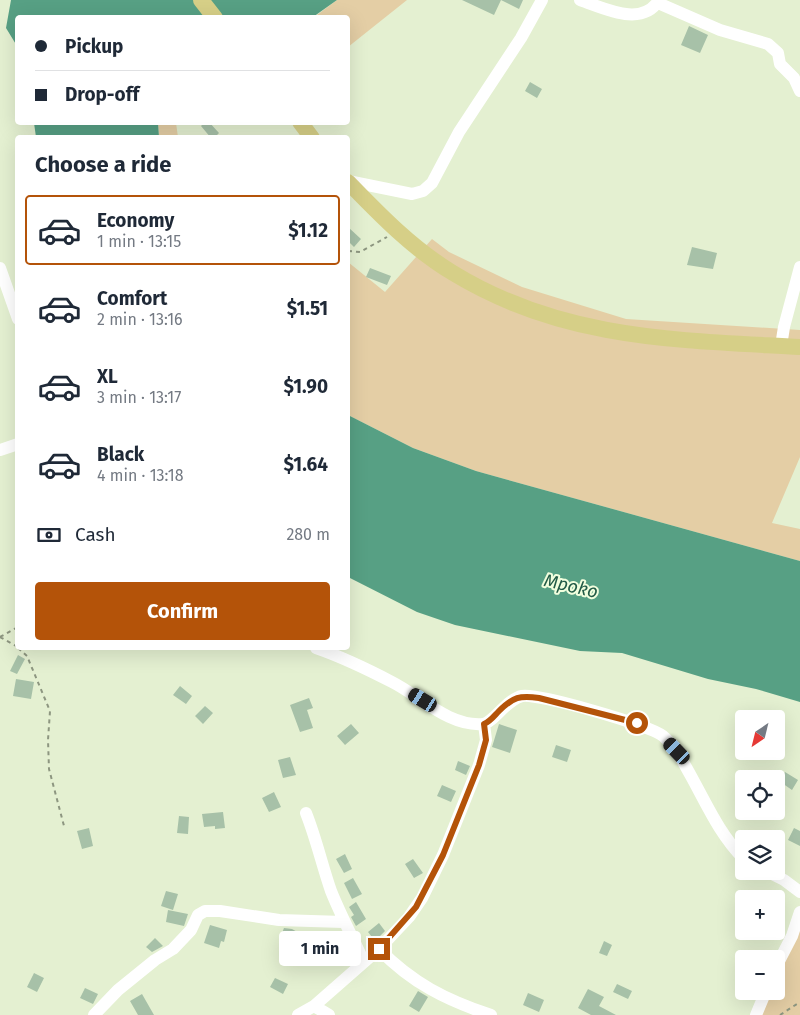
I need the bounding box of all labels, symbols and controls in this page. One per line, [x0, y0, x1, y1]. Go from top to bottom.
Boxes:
text: Pickup [65, 35, 123, 58]
text: Drop-off [65, 83, 139, 106]
text: Choose a ride [35, 151, 171, 178]
icon: car [37, 208, 82, 253]
text: Economy [97, 209, 174, 232]
text: $1.12 [288, 219, 328, 242]
text: 1 min · 13:15 [97, 232, 181, 251]
icon: car [37, 286, 82, 331]
text: Comfort [97, 287, 167, 310]
text: $1.51 [287, 297, 328, 320]
text: 2 min · 13:16 [97, 310, 183, 329]
icon: car [37, 364, 82, 409]
text: XL [97, 365, 118, 388]
text: $1.90 [284, 375, 328, 398]
text: 3 min · 13:17 [97, 388, 181, 407]
icon: car [37, 442, 82, 487]
text: Black [97, 443, 144, 466]
text: $1.64 [284, 453, 328, 476]
text: 4 min · 13:18 [97, 466, 184, 485]
icon: cash [35, 521, 63, 549]
text: Cash [75, 523, 116, 546]
text: 280 m [286, 525, 330, 544]
water label: Mpoko [542, 569, 600, 603]
button: Confirm [35, 582, 330, 640]
car [406, 686, 439, 714]
north arrow [735, 710, 785, 760]
map controls [735, 710, 785, 1000]
route start [626, 712, 648, 734]
car [661, 735, 692, 767]
button: locate [735, 770, 785, 820]
button: layers [735, 830, 785, 880]
button: + [735, 890, 785, 940]
callout: 1 min [279, 932, 362, 966]
route end [368, 938, 390, 960]
text: 1 min [301, 939, 339, 958]
button: − [735, 950, 785, 1000]

